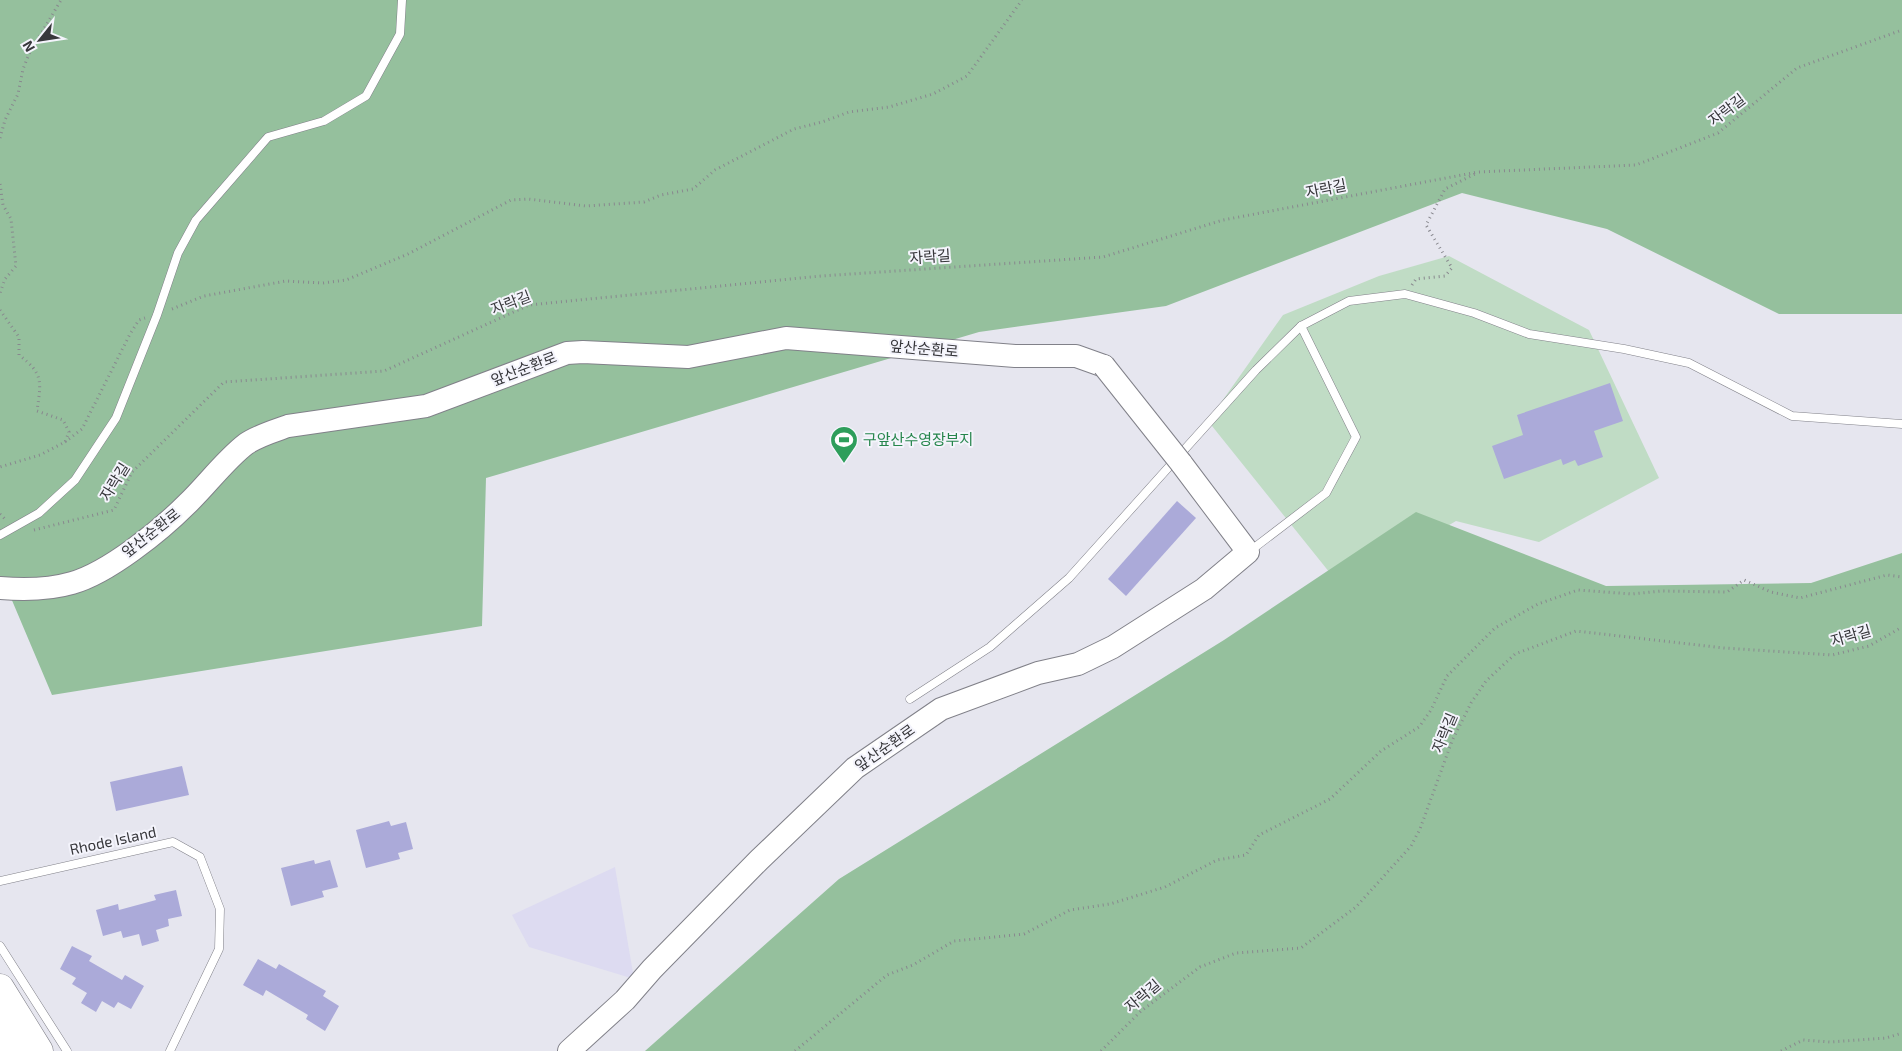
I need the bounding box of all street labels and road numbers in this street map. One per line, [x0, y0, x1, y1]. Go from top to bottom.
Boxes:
street label: 자락길 [1704, 90, 1748, 129]
street label: 자락길 [1304, 175, 1348, 201]
street label: 자락길 [909, 246, 951, 266]
street label: 자락길 [488, 286, 533, 318]
street label: 앞산순환로 [889, 336, 959, 360]
street label: 앞산순환로 [488, 347, 559, 389]
street label: 자락길 [96, 459, 133, 504]
street label: 앞산순환로 [118, 504, 183, 561]
street label: 자락길 [1828, 621, 1873, 649]
street label: 자락길 [1428, 710, 1460, 755]
street label: 앞산순환로 [851, 720, 918, 774]
street label: Rhode Island [68, 822, 158, 858]
street label: 자락길 [1121, 975, 1164, 1015]

